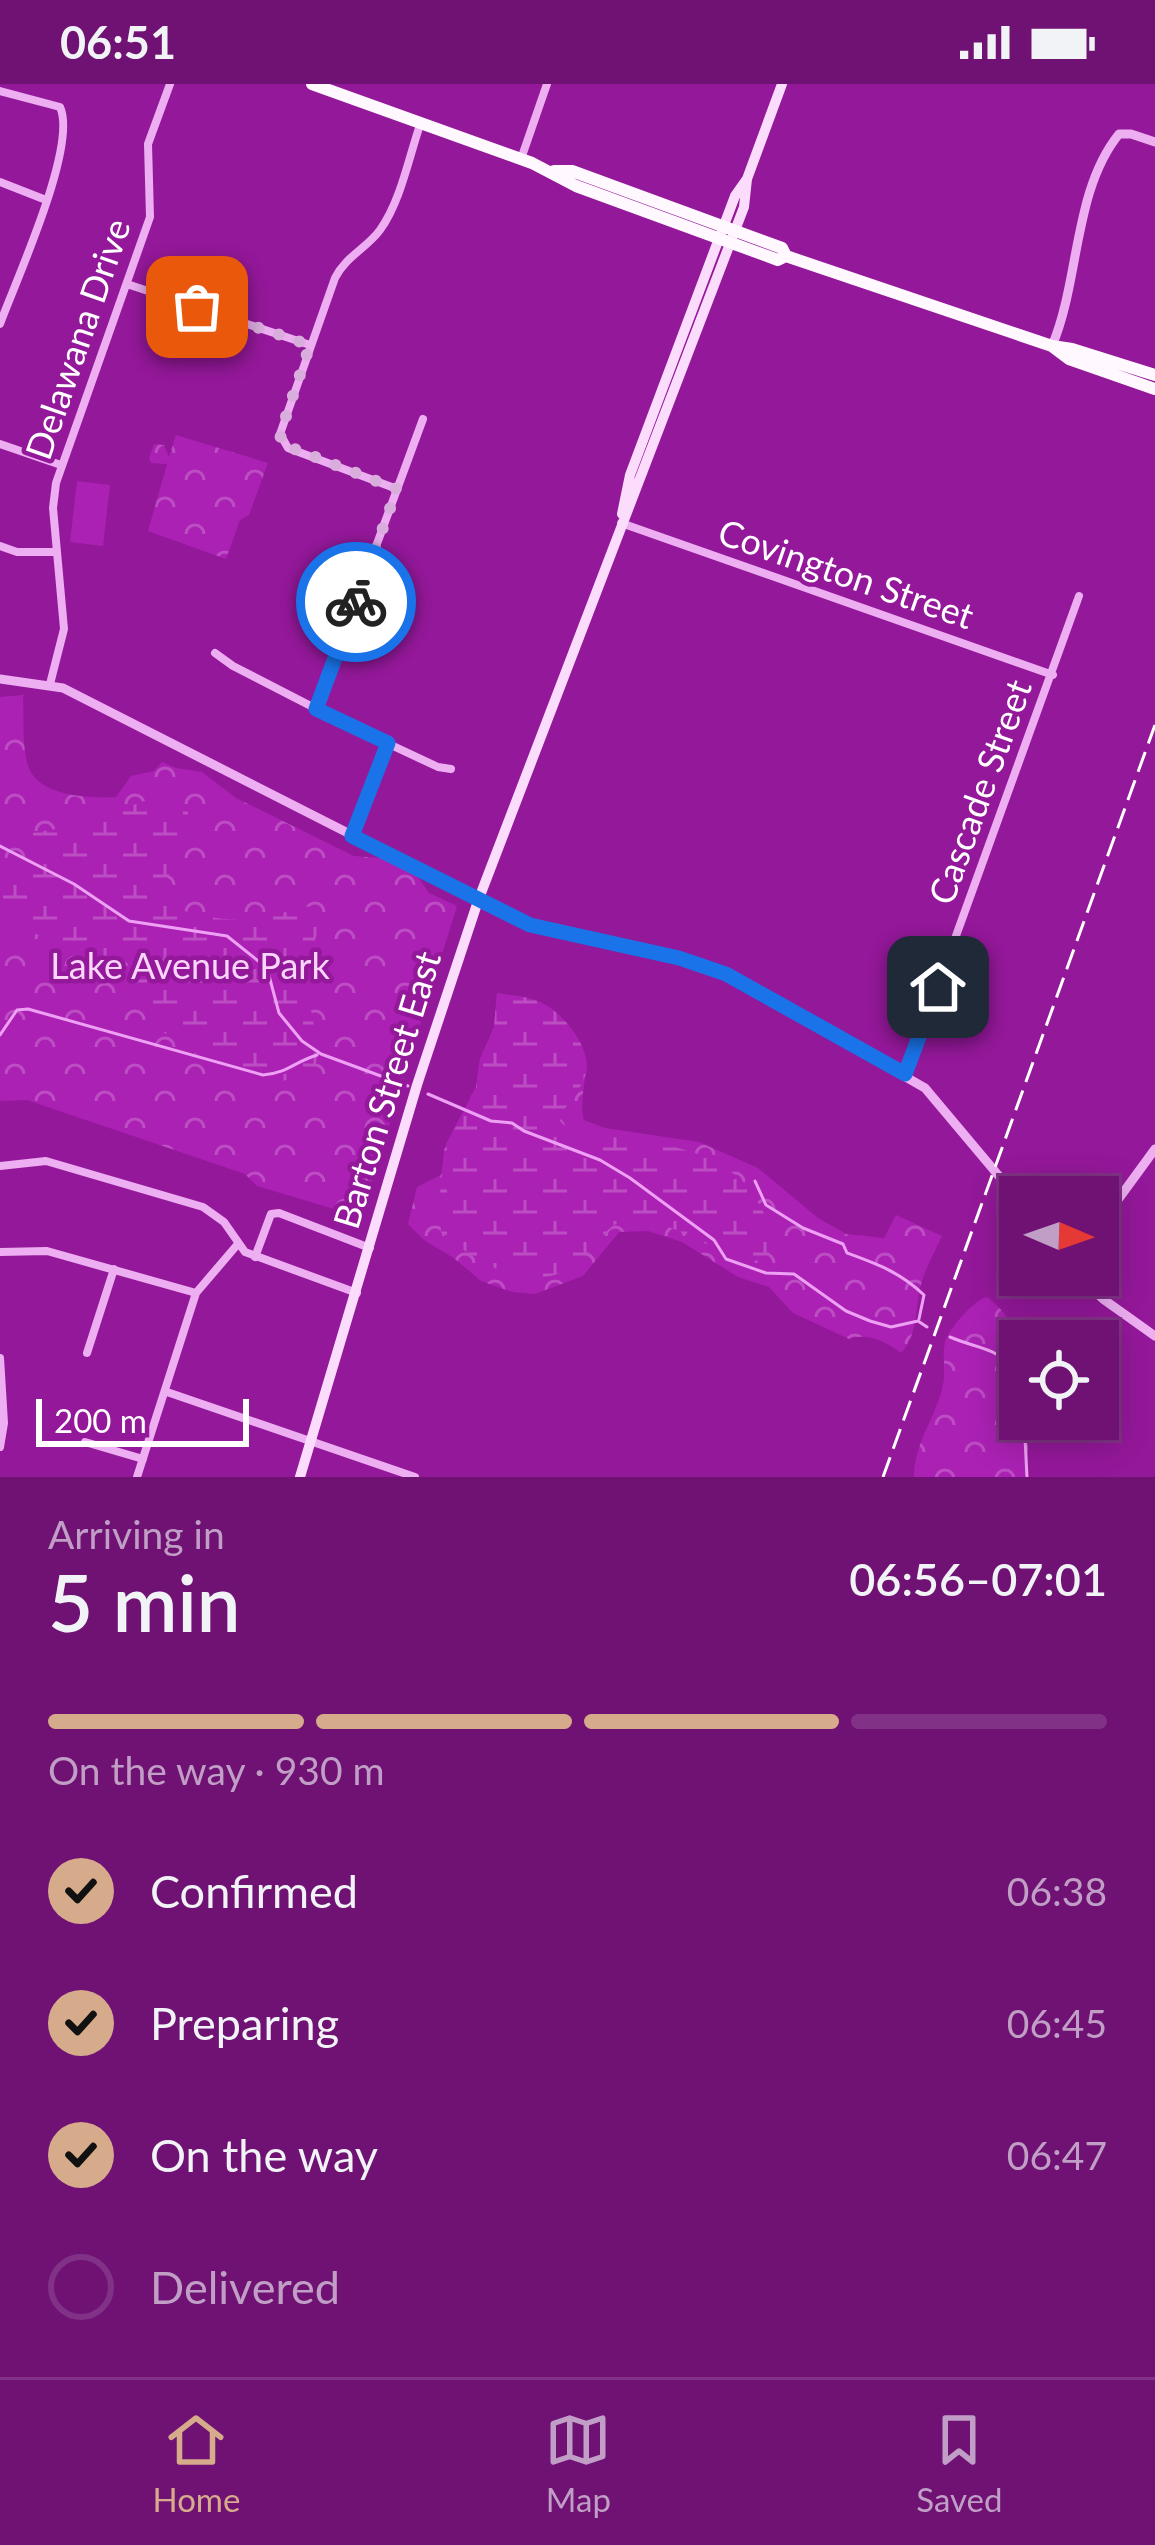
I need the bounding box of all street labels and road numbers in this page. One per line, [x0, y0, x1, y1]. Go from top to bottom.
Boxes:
street label: Delawana Drive [15, 213, 139, 465]
street label: Covington Street [713, 509, 980, 637]
street label: Cascade Street [918, 673, 1040, 910]
street label: Barton Street East [323, 946, 449, 1234]

